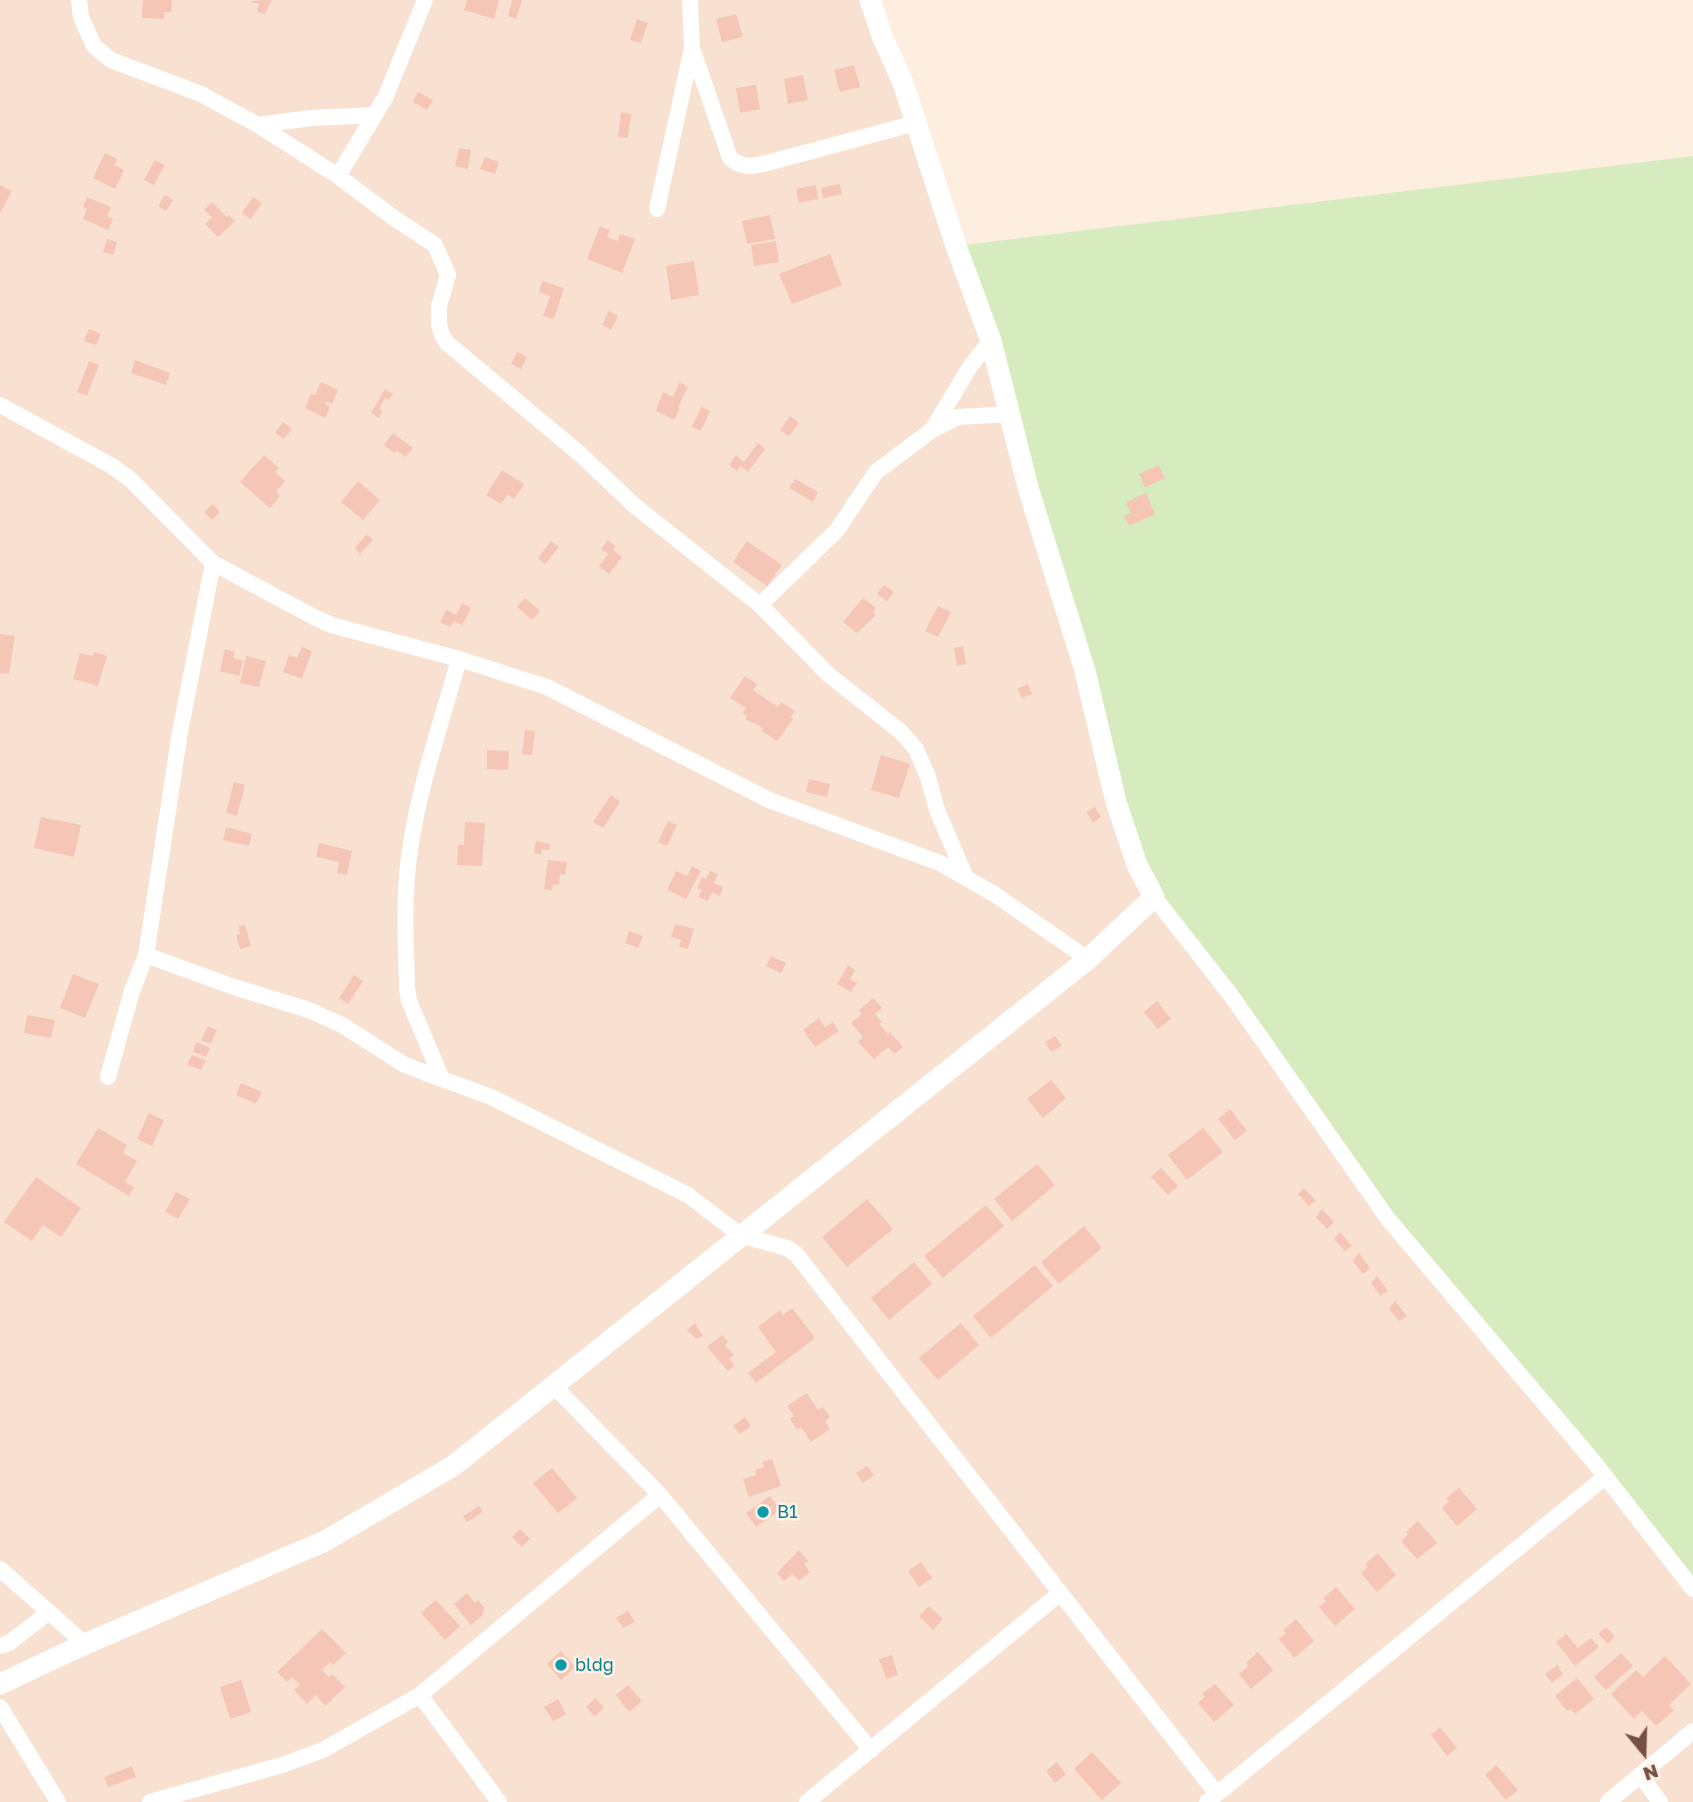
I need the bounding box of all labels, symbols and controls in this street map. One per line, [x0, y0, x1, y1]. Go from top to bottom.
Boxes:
place label: B1 [777, 1501, 798, 1523]
marker: B1 [755, 1504, 771, 1520]
place label: bldg [575, 1654, 614, 1676]
marker: bldg [553, 1657, 569, 1673]
north arrow [1609, 1718, 1679, 1788]
text: N [1640, 1760, 1662, 1787]

